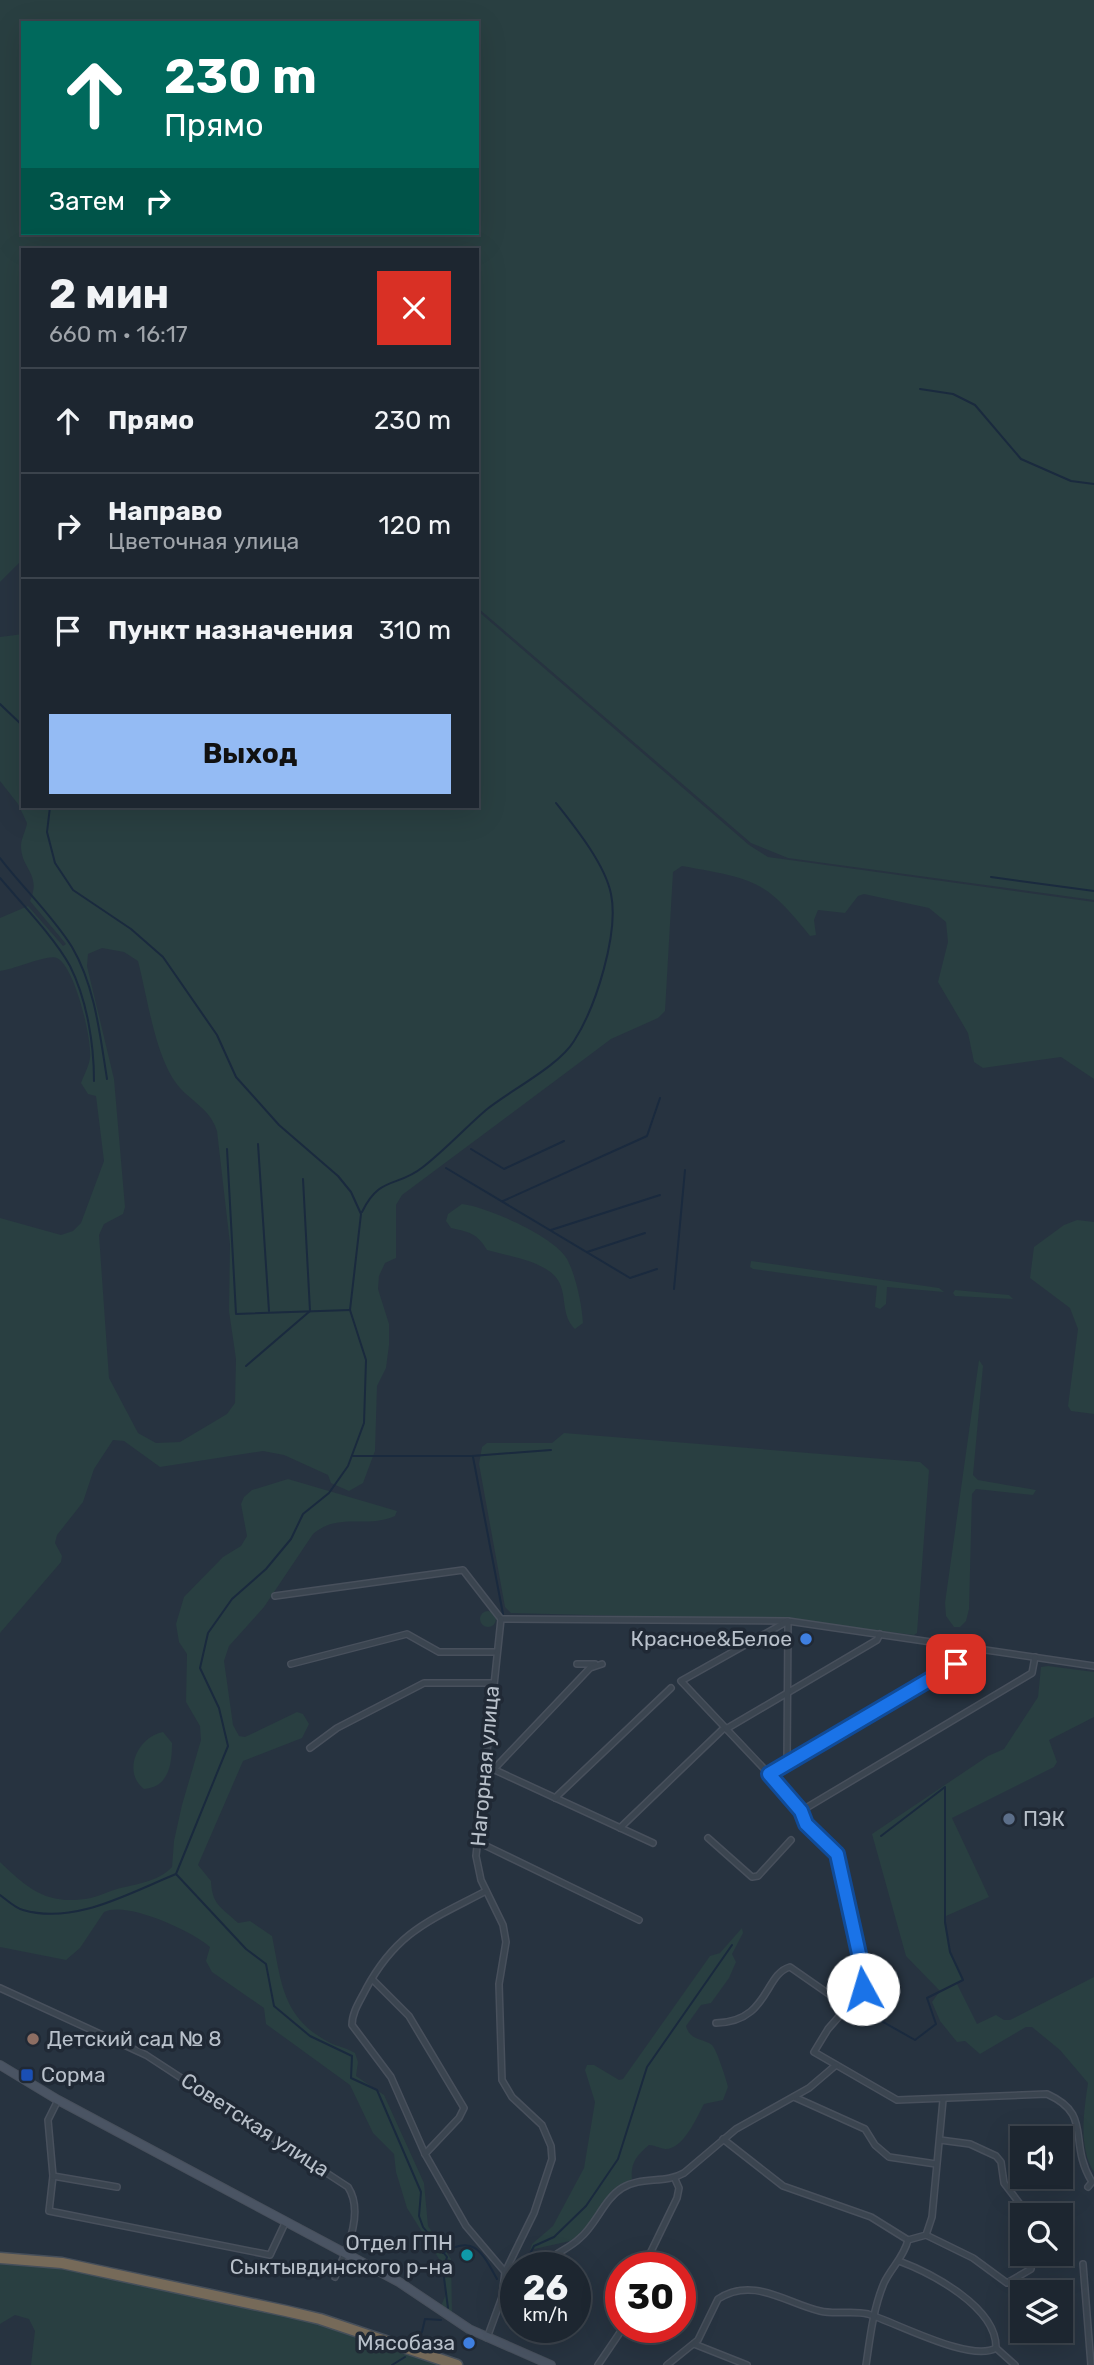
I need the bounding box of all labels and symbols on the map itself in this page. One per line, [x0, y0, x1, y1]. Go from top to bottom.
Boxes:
place label: Красное&Белое [631, 1626, 792, 1651]
marker: Красное&Белое [798, 1631, 814, 1647]
pin [926, 1634, 986, 1694]
street label: Нагорная улица [465, 1685, 504, 1847]
place label: ПЭК [1023, 1806, 1065, 1831]
marker: ПЭК [1001, 1811, 1017, 1827]
position arrow [826, 1952, 900, 2026]
place label: Детский сад № 8 [47, 2026, 222, 2051]
marker: Детский сад № 8 [25, 2031, 41, 2047]
place label: Сорма [41, 2062, 105, 2087]
marker: Сорма [19, 2067, 35, 2083]
street label: Советская улица [176, 2067, 334, 2182]
place label: Отдел ГПН Сыктывдинского р-на [230, 2230, 453, 2279]
marker: Отдел ГПН Сыктывдинского р-на [459, 2247, 475, 2263]
speed limit sign: 30 [605, 2252, 696, 2343]
place label: Мясобаза [357, 2330, 455, 2355]
marker: Мясобаза [461, 2335, 477, 2351]

